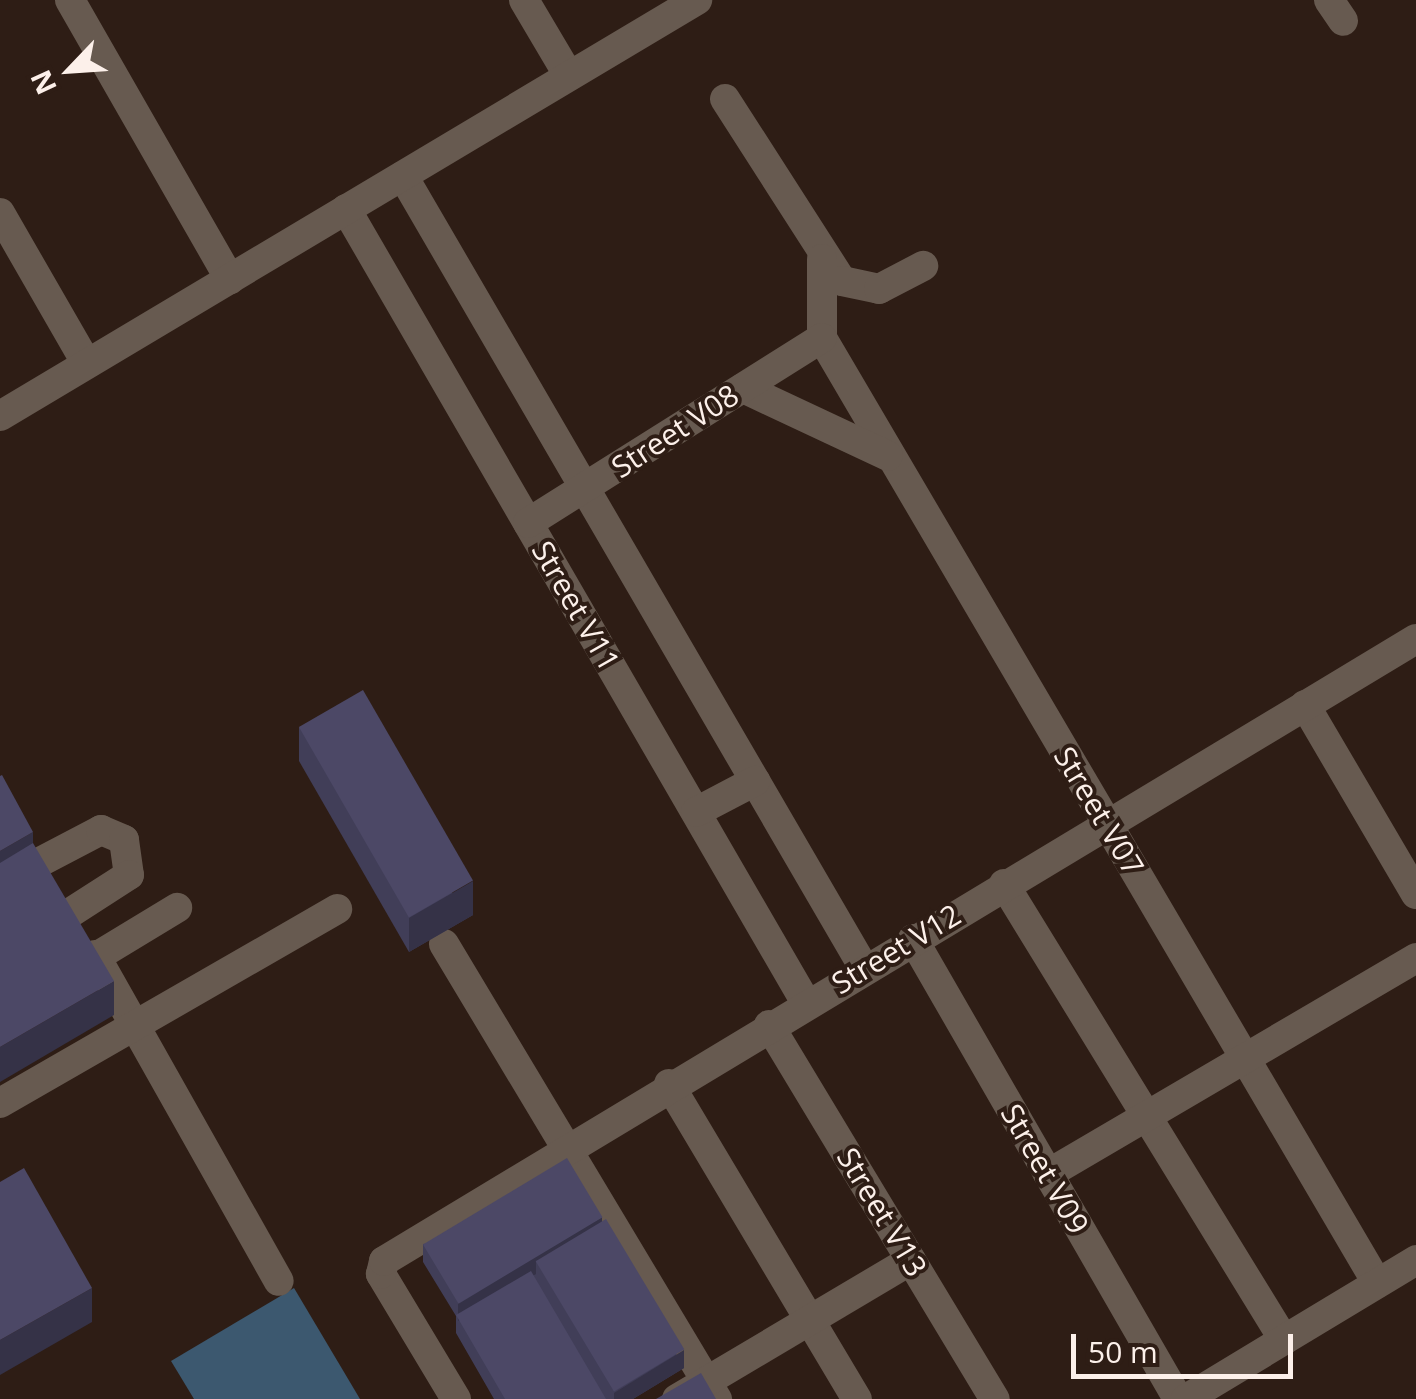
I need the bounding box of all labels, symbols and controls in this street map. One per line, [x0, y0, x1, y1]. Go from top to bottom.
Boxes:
north arrow [20, 20, 120, 120]
text: N [21, 64, 65, 101]
street label: Street V08 [605, 377, 745, 485]
street label: Street V11 [524, 535, 628, 677]
street label: Street V07 [1047, 740, 1151, 882]
street label: Street V12 [825, 897, 967, 1001]
street label: Street V09 [993, 1098, 1097, 1240]
street label: Street V13 [830, 1141, 934, 1283]
scale bar [1076, 1314, 1298, 1376]
text: 50 m [1088, 1331, 1158, 1372]

